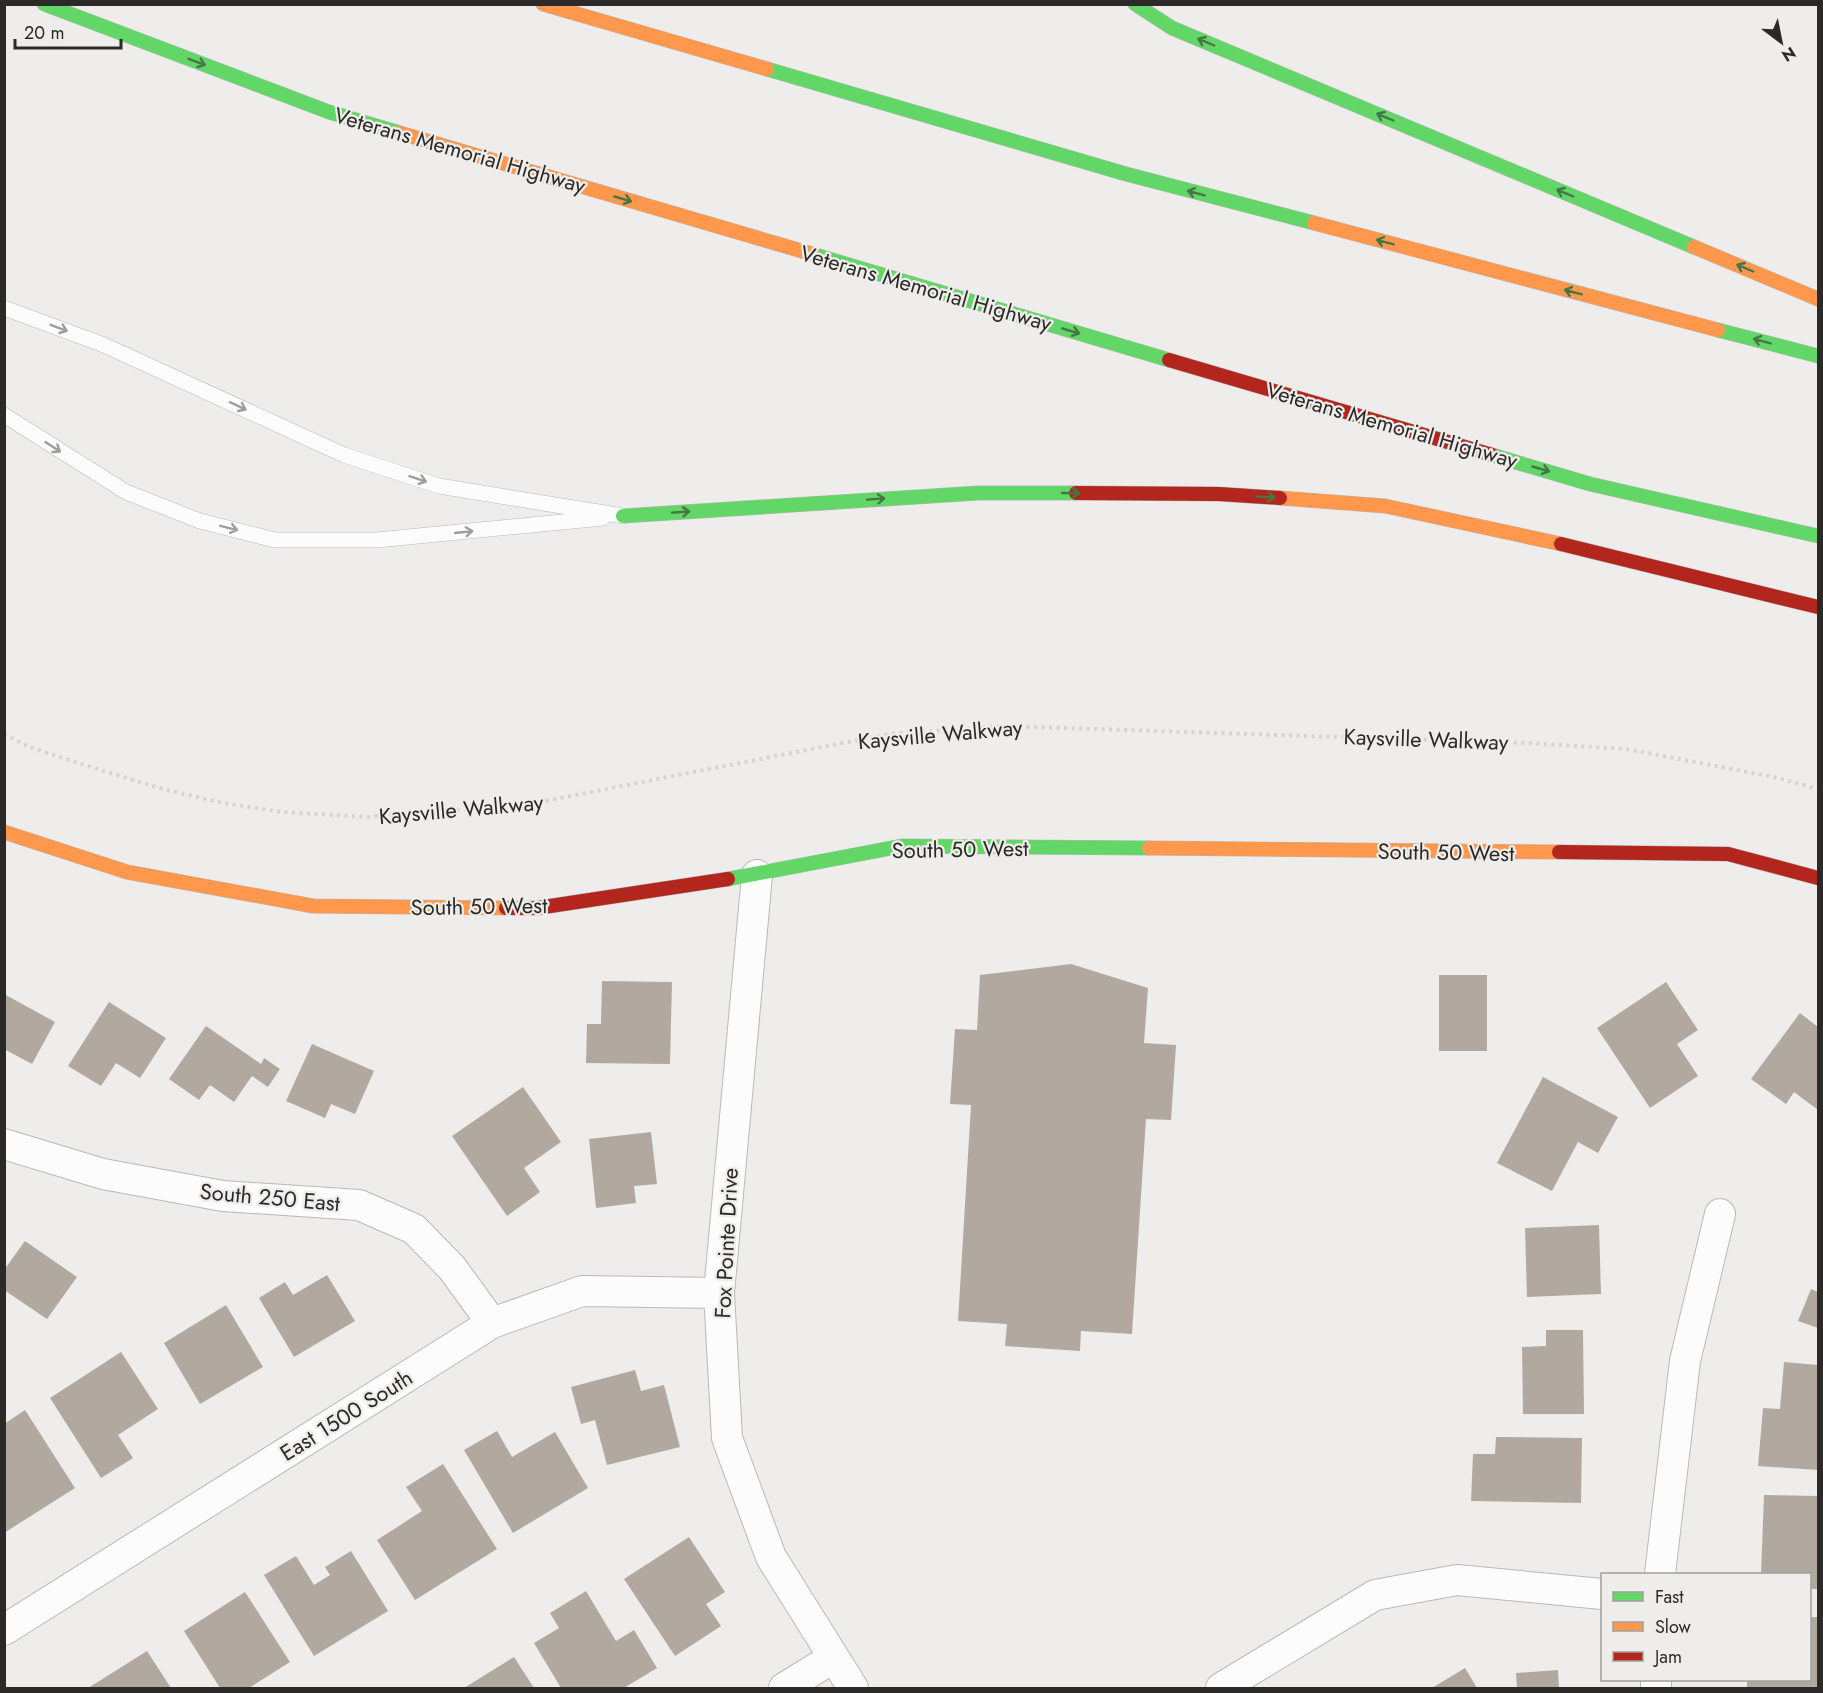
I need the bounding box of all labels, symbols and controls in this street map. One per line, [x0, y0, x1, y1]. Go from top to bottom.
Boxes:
scale bar [15, 12, 122, 50]
north arrow [1751, 12, 1811, 72]
text: 20 m [24, 20, 64, 46]
one-way arrow [1197, 36, 1215, 47]
text: N [1777, 41, 1800, 67]
one-way arrow [187, 58, 206, 69]
street label: Veterans Memorial Highway [331, 99, 590, 201]
one-way arrow [1377, 111, 1395, 123]
one-way arrow [1187, 186, 1206, 198]
one-way arrow [1557, 187, 1575, 198]
one-way arrow [613, 194, 632, 205]
one-way arrow [1376, 236, 1395, 248]
street label: Veterans Memorial Highway [797, 237, 1056, 339]
one-way arrow [1736, 262, 1755, 273]
one-way arrow [1564, 285, 1583, 297]
one-way arrow [49, 324, 68, 335]
one-way arrow [1062, 326, 1081, 337]
one-way arrow [1753, 335, 1772, 347]
street label: Veterans Memorial Highway [1263, 374, 1522, 476]
one-way arrow [228, 401, 246, 413]
one-way arrow [44, 442, 61, 454]
one-way arrow [1531, 464, 1550, 475]
one-way arrow [408, 475, 427, 486]
one-way arrow [1060, 487, 1080, 499]
one-way arrow [1255, 492, 1275, 503]
one-way arrow [866, 494, 886, 505]
one-way arrow [671, 507, 691, 518]
one-way arrow [219, 523, 238, 535]
one-way arrow [454, 526, 474, 537]
street label: Kaysville Walkway [856, 711, 1024, 757]
street label: Kaysville Walkway [1343, 720, 1509, 758]
street label: Kaysville Walkway [377, 786, 545, 832]
street label: South 50 West [891, 832, 1029, 866]
street label: South 50 West [1377, 835, 1515, 869]
street label: South 50 West [410, 889, 548, 923]
street label: Fox Pointe Drive [706, 1167, 746, 1319]
street label: South 250 East [199, 1175, 342, 1219]
street label: East 1500 South [273, 1361, 419, 1469]
legend [1601, 1573, 1811, 1681]
text: Fast [1655, 1584, 1684, 1610]
text: Slow [1655, 1614, 1692, 1640]
text: Jam [1653, 1644, 1682, 1670]

